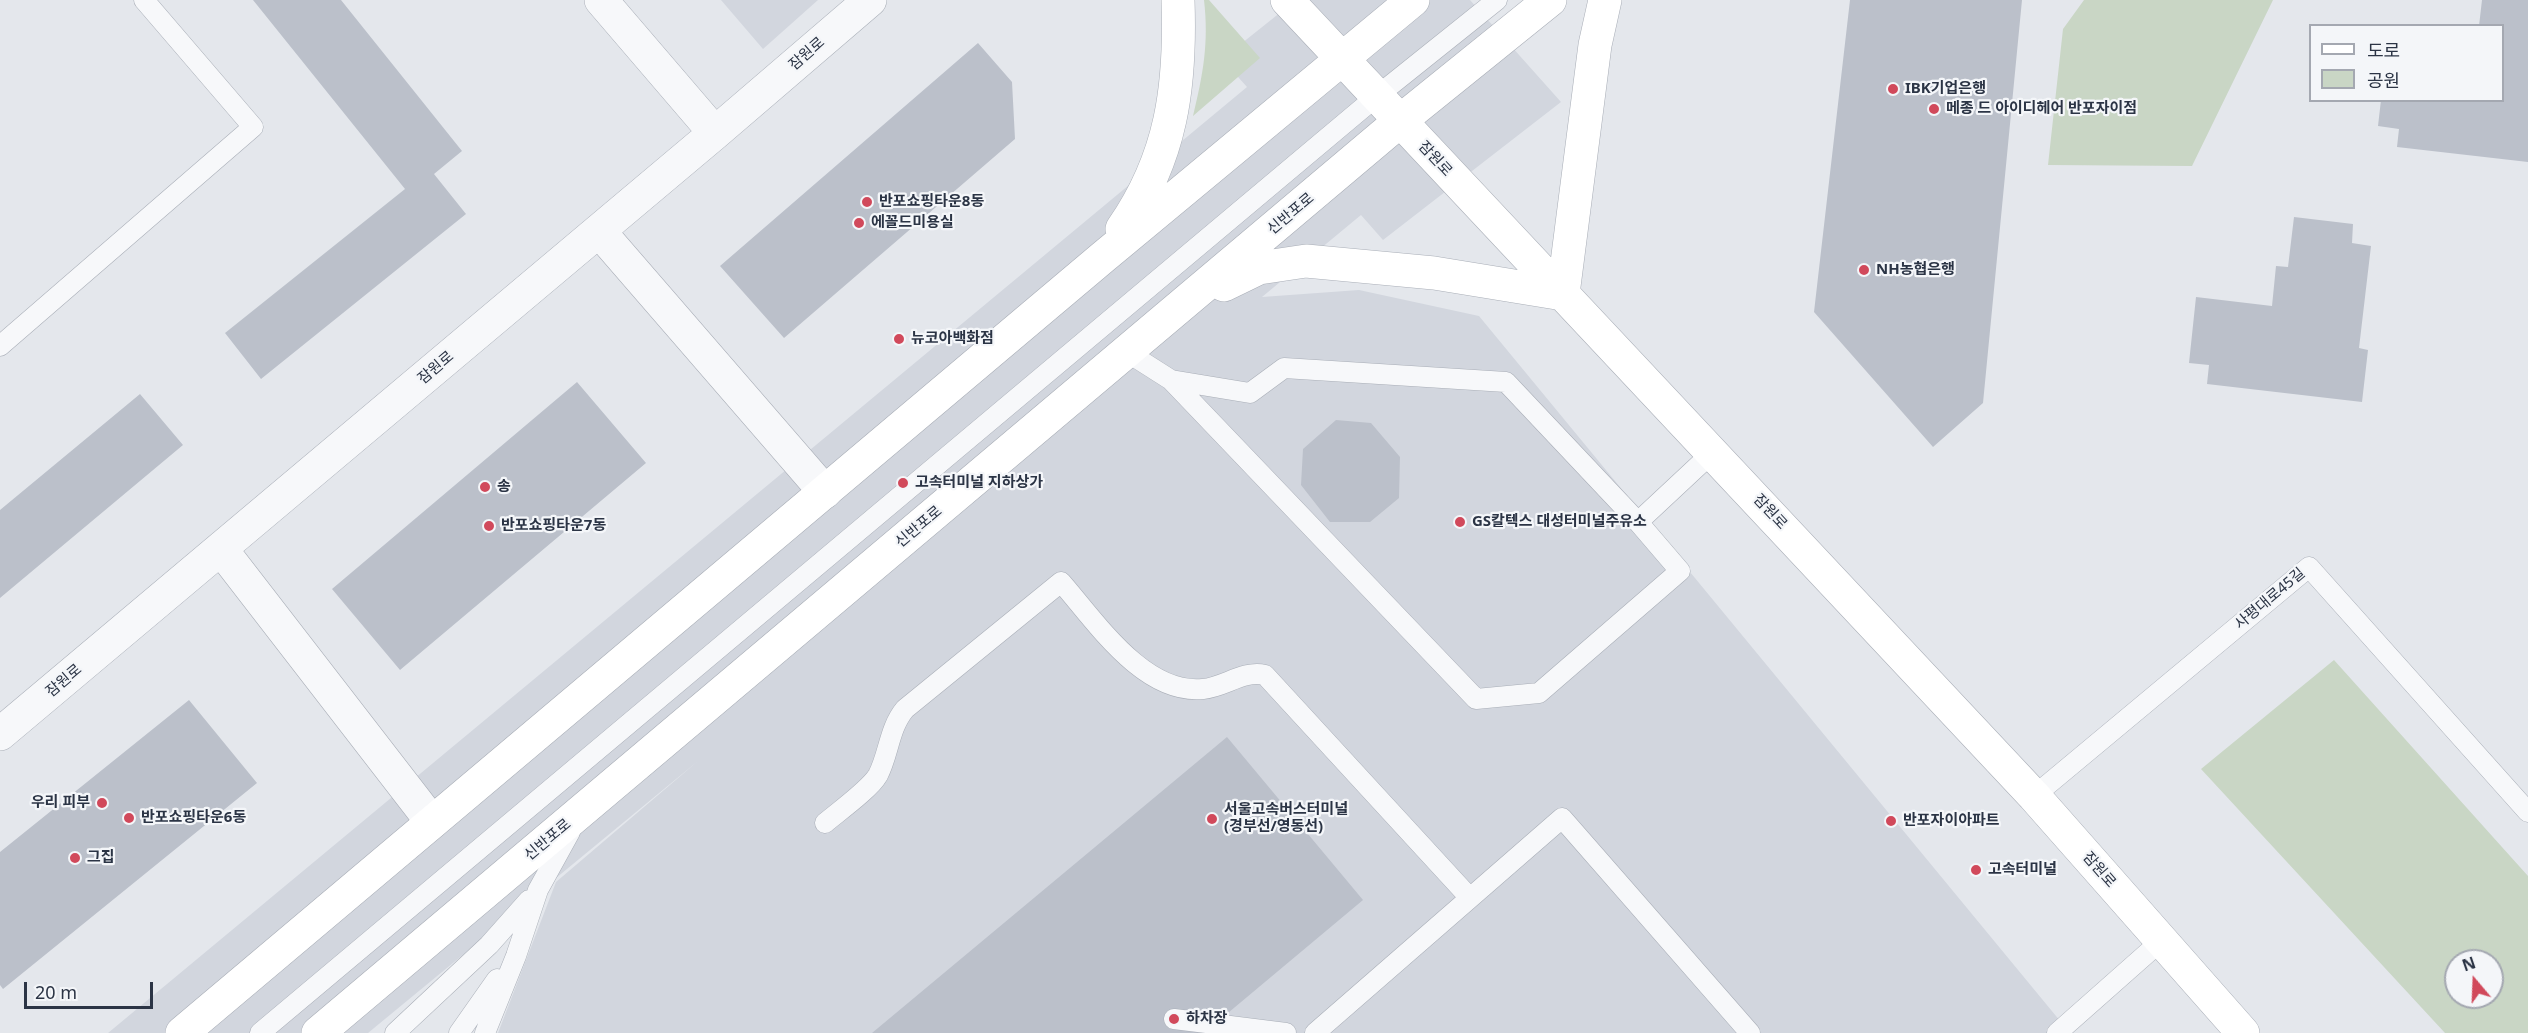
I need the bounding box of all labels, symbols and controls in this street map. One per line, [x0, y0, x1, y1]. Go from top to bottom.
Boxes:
legend [2309, 24, 2504, 102]
street label: 잠원로 [785, 34, 829, 74]
text: 도로 [2367, 38, 2400, 62]
text: 공원 [2367, 68, 2400, 92]
place label: IBK기업은행 [1905, 80, 1986, 98]
marker: IBK기업은행 [1886, 82, 1900, 96]
place label: 메종 드 아이디헤어 반포자이점 [1946, 100, 2137, 118]
marker: 메종 드 아이디헤어 반포자이점 [1927, 102, 1941, 116]
street label: 잠원로 [1414, 138, 1456, 180]
street label: 신반포로 [1264, 189, 1318, 239]
place label: 반포쇼핑타운8동 [879, 193, 984, 211]
marker: 반포쇼핑타운8동 [860, 195, 874, 209]
place label: 에꼴드미용실 [871, 214, 954, 232]
marker: 에꼴드미용실 [852, 216, 866, 230]
place label: NH농협은행 [1876, 261, 1955, 279]
marker: NH농협은행 [1857, 263, 1871, 277]
place label: 뉴코아백화점 [911, 330, 994, 348]
marker: 뉴코아백화점 [892, 332, 906, 346]
street label: 잠원로 [414, 348, 458, 388]
place label: 고속터미널 지하상가 [915, 474, 1043, 492]
marker: 고속터미널 지하상가 [896, 476, 910, 490]
place label: 송 [497, 478, 511, 496]
marker: 송 [478, 480, 492, 494]
street label: 잠원로 [1749, 491, 1791, 533]
street label: 신반포로 [892, 502, 946, 552]
place label: GS칼텍스 대성터미널주유소 [1472, 513, 1647, 531]
marker: GS칼텍스 대성터미널주유소 [1453, 515, 1467, 529]
place label: 반포쇼핑타운7동 [501, 517, 606, 535]
marker: 반포쇼핑타운7동 [482, 519, 496, 533]
street label: 사평대로45길 [2231, 564, 2309, 634]
street label: 잠원로 [42, 661, 86, 701]
place label: 우리 피부 [31, 794, 90, 812]
marker: 우리 피부 [95, 796, 109, 810]
place label: 서울고속버스터미널 (경부선/영동선) [1224, 801, 1348, 836]
place label: 반포쇼핑타운6동 [141, 809, 246, 827]
marker: 반포쇼핑타운6동 [122, 811, 136, 825]
marker: 서울고속버스터미널 (경부선/영동선) [1205, 812, 1219, 826]
place label: 반포자이아파트 [1903, 812, 2000, 830]
marker: 반포자이아파트 [1884, 814, 1898, 828]
street label: 신반포로 [521, 815, 575, 865]
street label: 잠원로 [2079, 848, 2119, 892]
place label: 그집 [87, 849, 115, 867]
marker: 그집 [68, 851, 82, 865]
place label: 고속터미널 [1988, 861, 2057, 879]
marker: 고속터미널 [1969, 863, 1983, 877]
north arrow [2444, 949, 2504, 1009]
text: N [2459, 951, 2479, 976]
scale bar [27, 970, 156, 1008]
text: 20 m [35, 980, 77, 1004]
place label: 하차장 [1186, 1010, 1227, 1028]
marker: 하차장 [1167, 1012, 1181, 1026]

